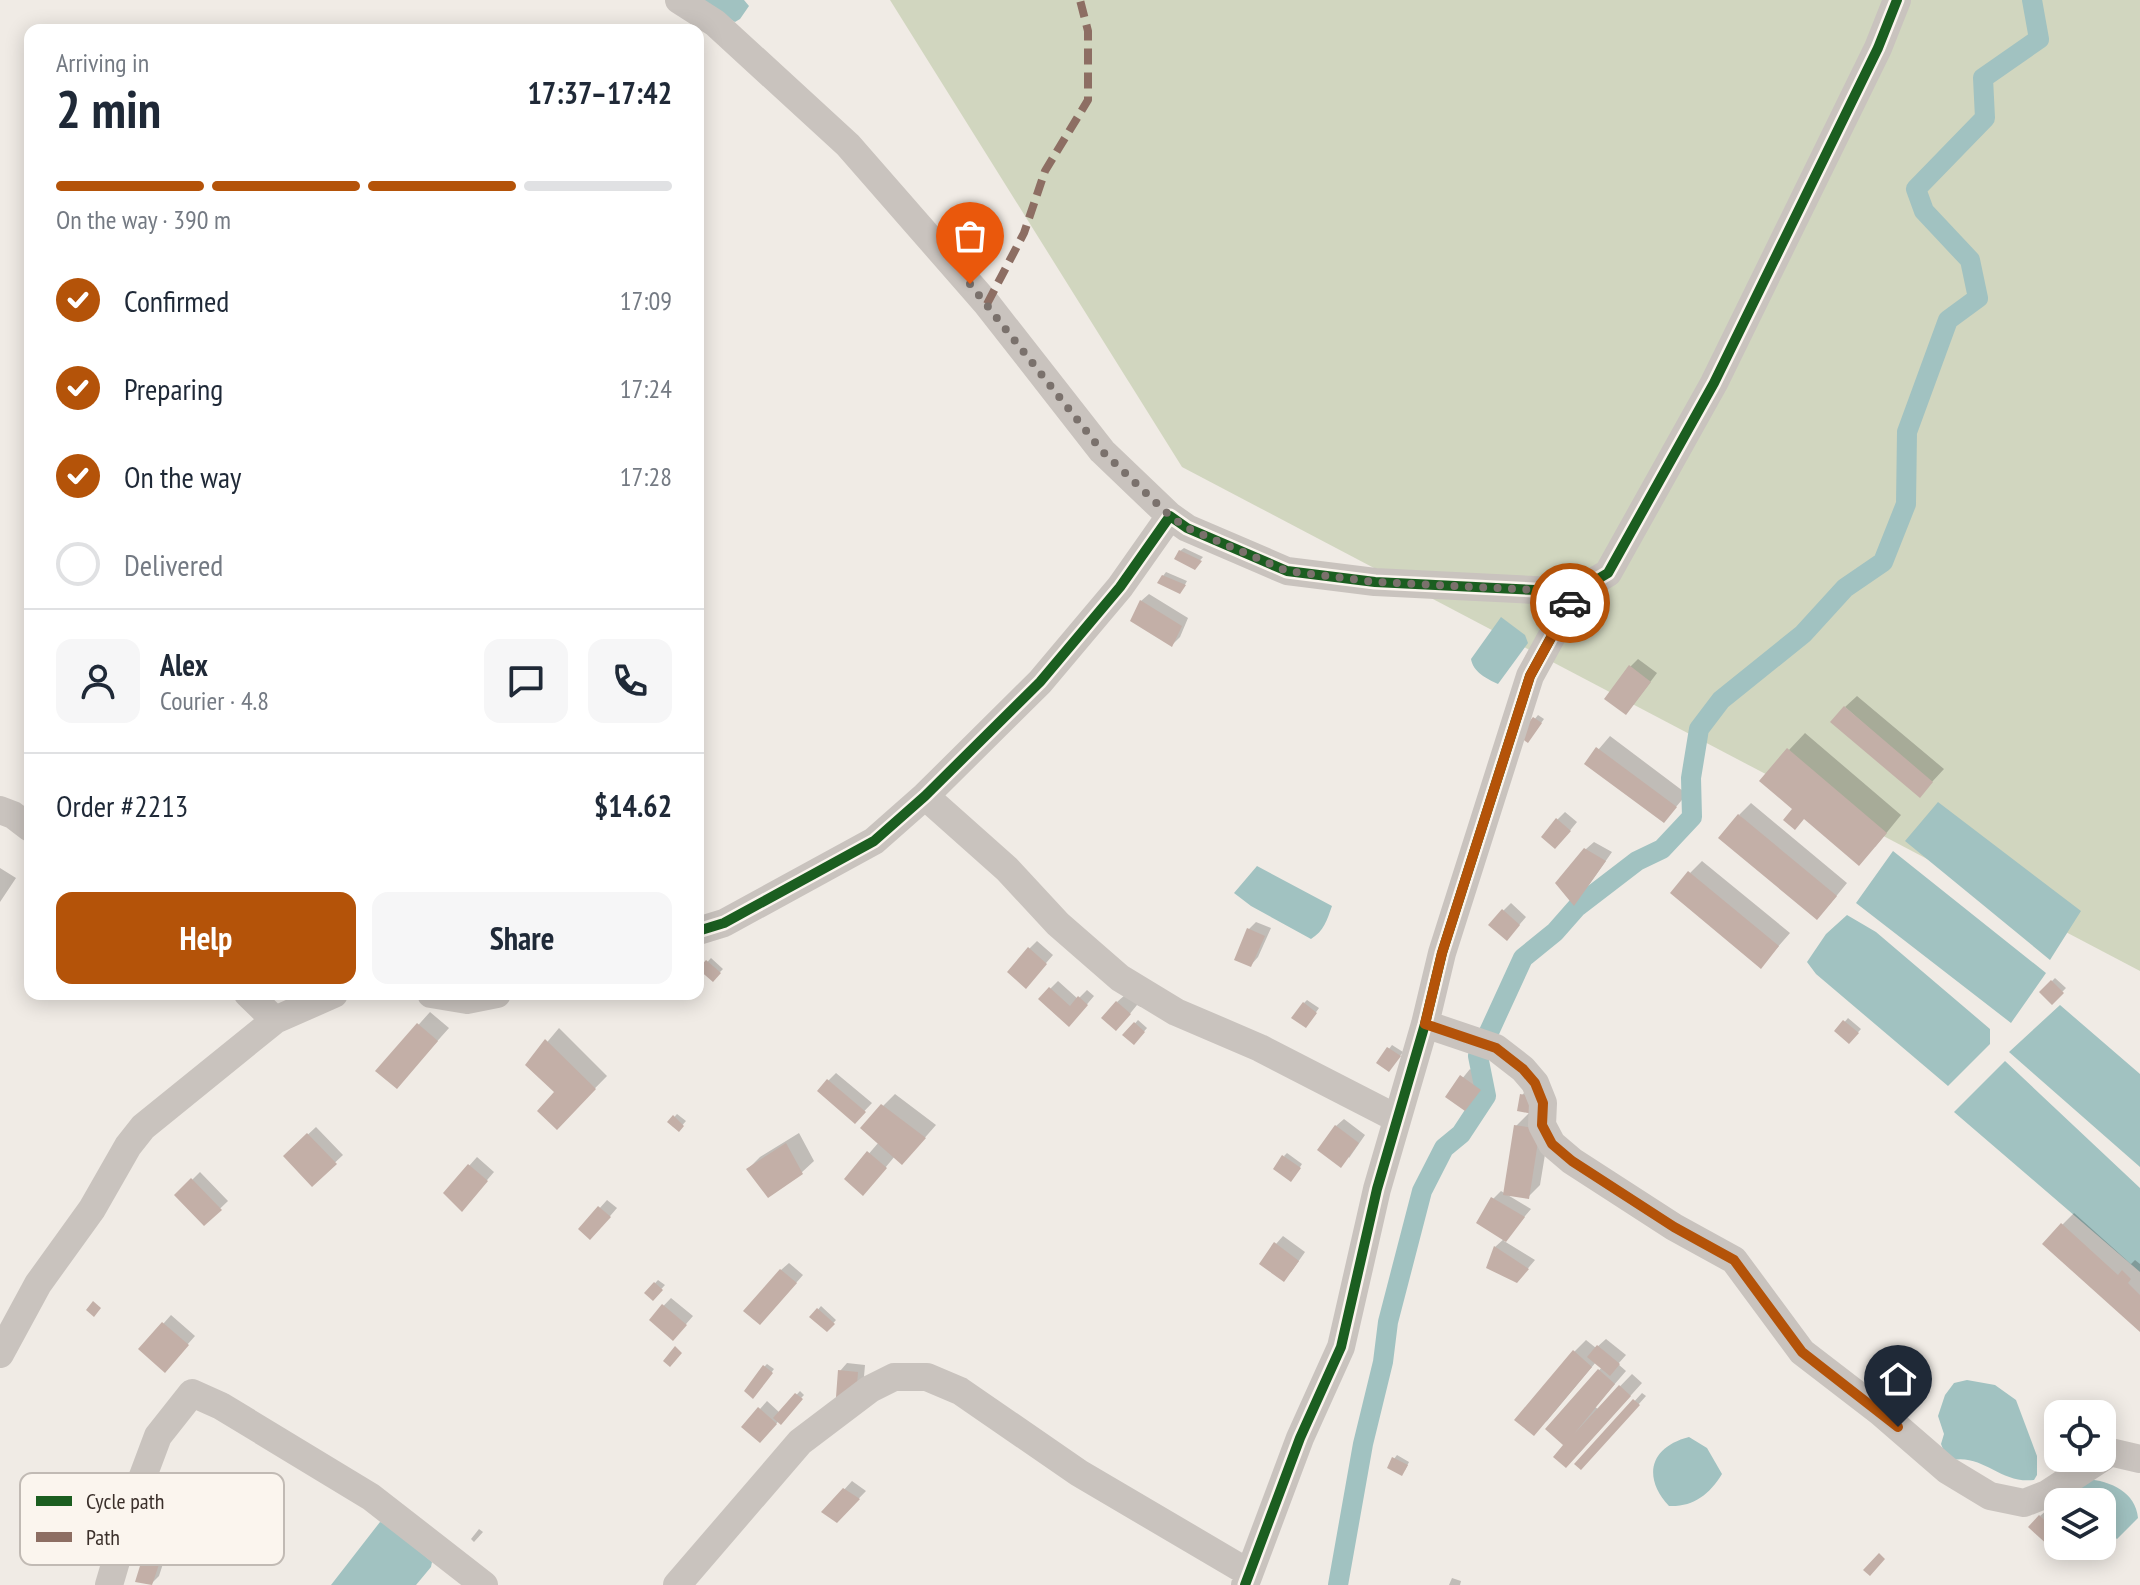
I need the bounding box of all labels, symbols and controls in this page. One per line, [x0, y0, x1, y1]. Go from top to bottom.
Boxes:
text: Arriving in [56, 46, 149, 79]
text: 17:37–17:42 [528, 73, 672, 112]
text: 2 min [56, 75, 161, 142]
pin [936, 202, 1004, 284]
text: On the way · 390 m [56, 203, 231, 236]
icon: bag [948, 214, 992, 258]
icon: check [56, 278, 100, 322]
text: Confirmed [124, 281, 229, 320]
text: 17:09 [620, 284, 672, 317]
icon: check [56, 366, 100, 410]
text: Preparing [124, 369, 223, 408]
text: 17:24 [620, 372, 672, 405]
icon: check [56, 454, 100, 498]
text: On the way [124, 457, 241, 496]
text: 17:28 [620, 460, 672, 493]
text: Delivered [124, 545, 223, 584]
courier [1530, 563, 1610, 643]
icon: car [1548, 581, 1592, 625]
button: person [56, 639, 140, 723]
button: chat [484, 639, 568, 723]
button: phone [588, 639, 672, 723]
text: Alex [160, 645, 208, 684]
text: Courier · 4.8 [160, 684, 269, 717]
text: Order #2213 [56, 786, 188, 825]
text: $14.62 [594, 786, 672, 825]
button: Help [56, 892, 356, 984]
button: Share [372, 892, 672, 984]
pin [1864, 1345, 1932, 1427]
icon: home [1876, 1357, 1920, 1401]
map controls [2044, 1400, 2116, 1560]
button: locate [2044, 1400, 2116, 1472]
legend [20, 1473, 284, 1565]
text: Cycle path [86, 1487, 164, 1515]
button: layers [2044, 1488, 2116, 1560]
text: Path [86, 1523, 120, 1551]

